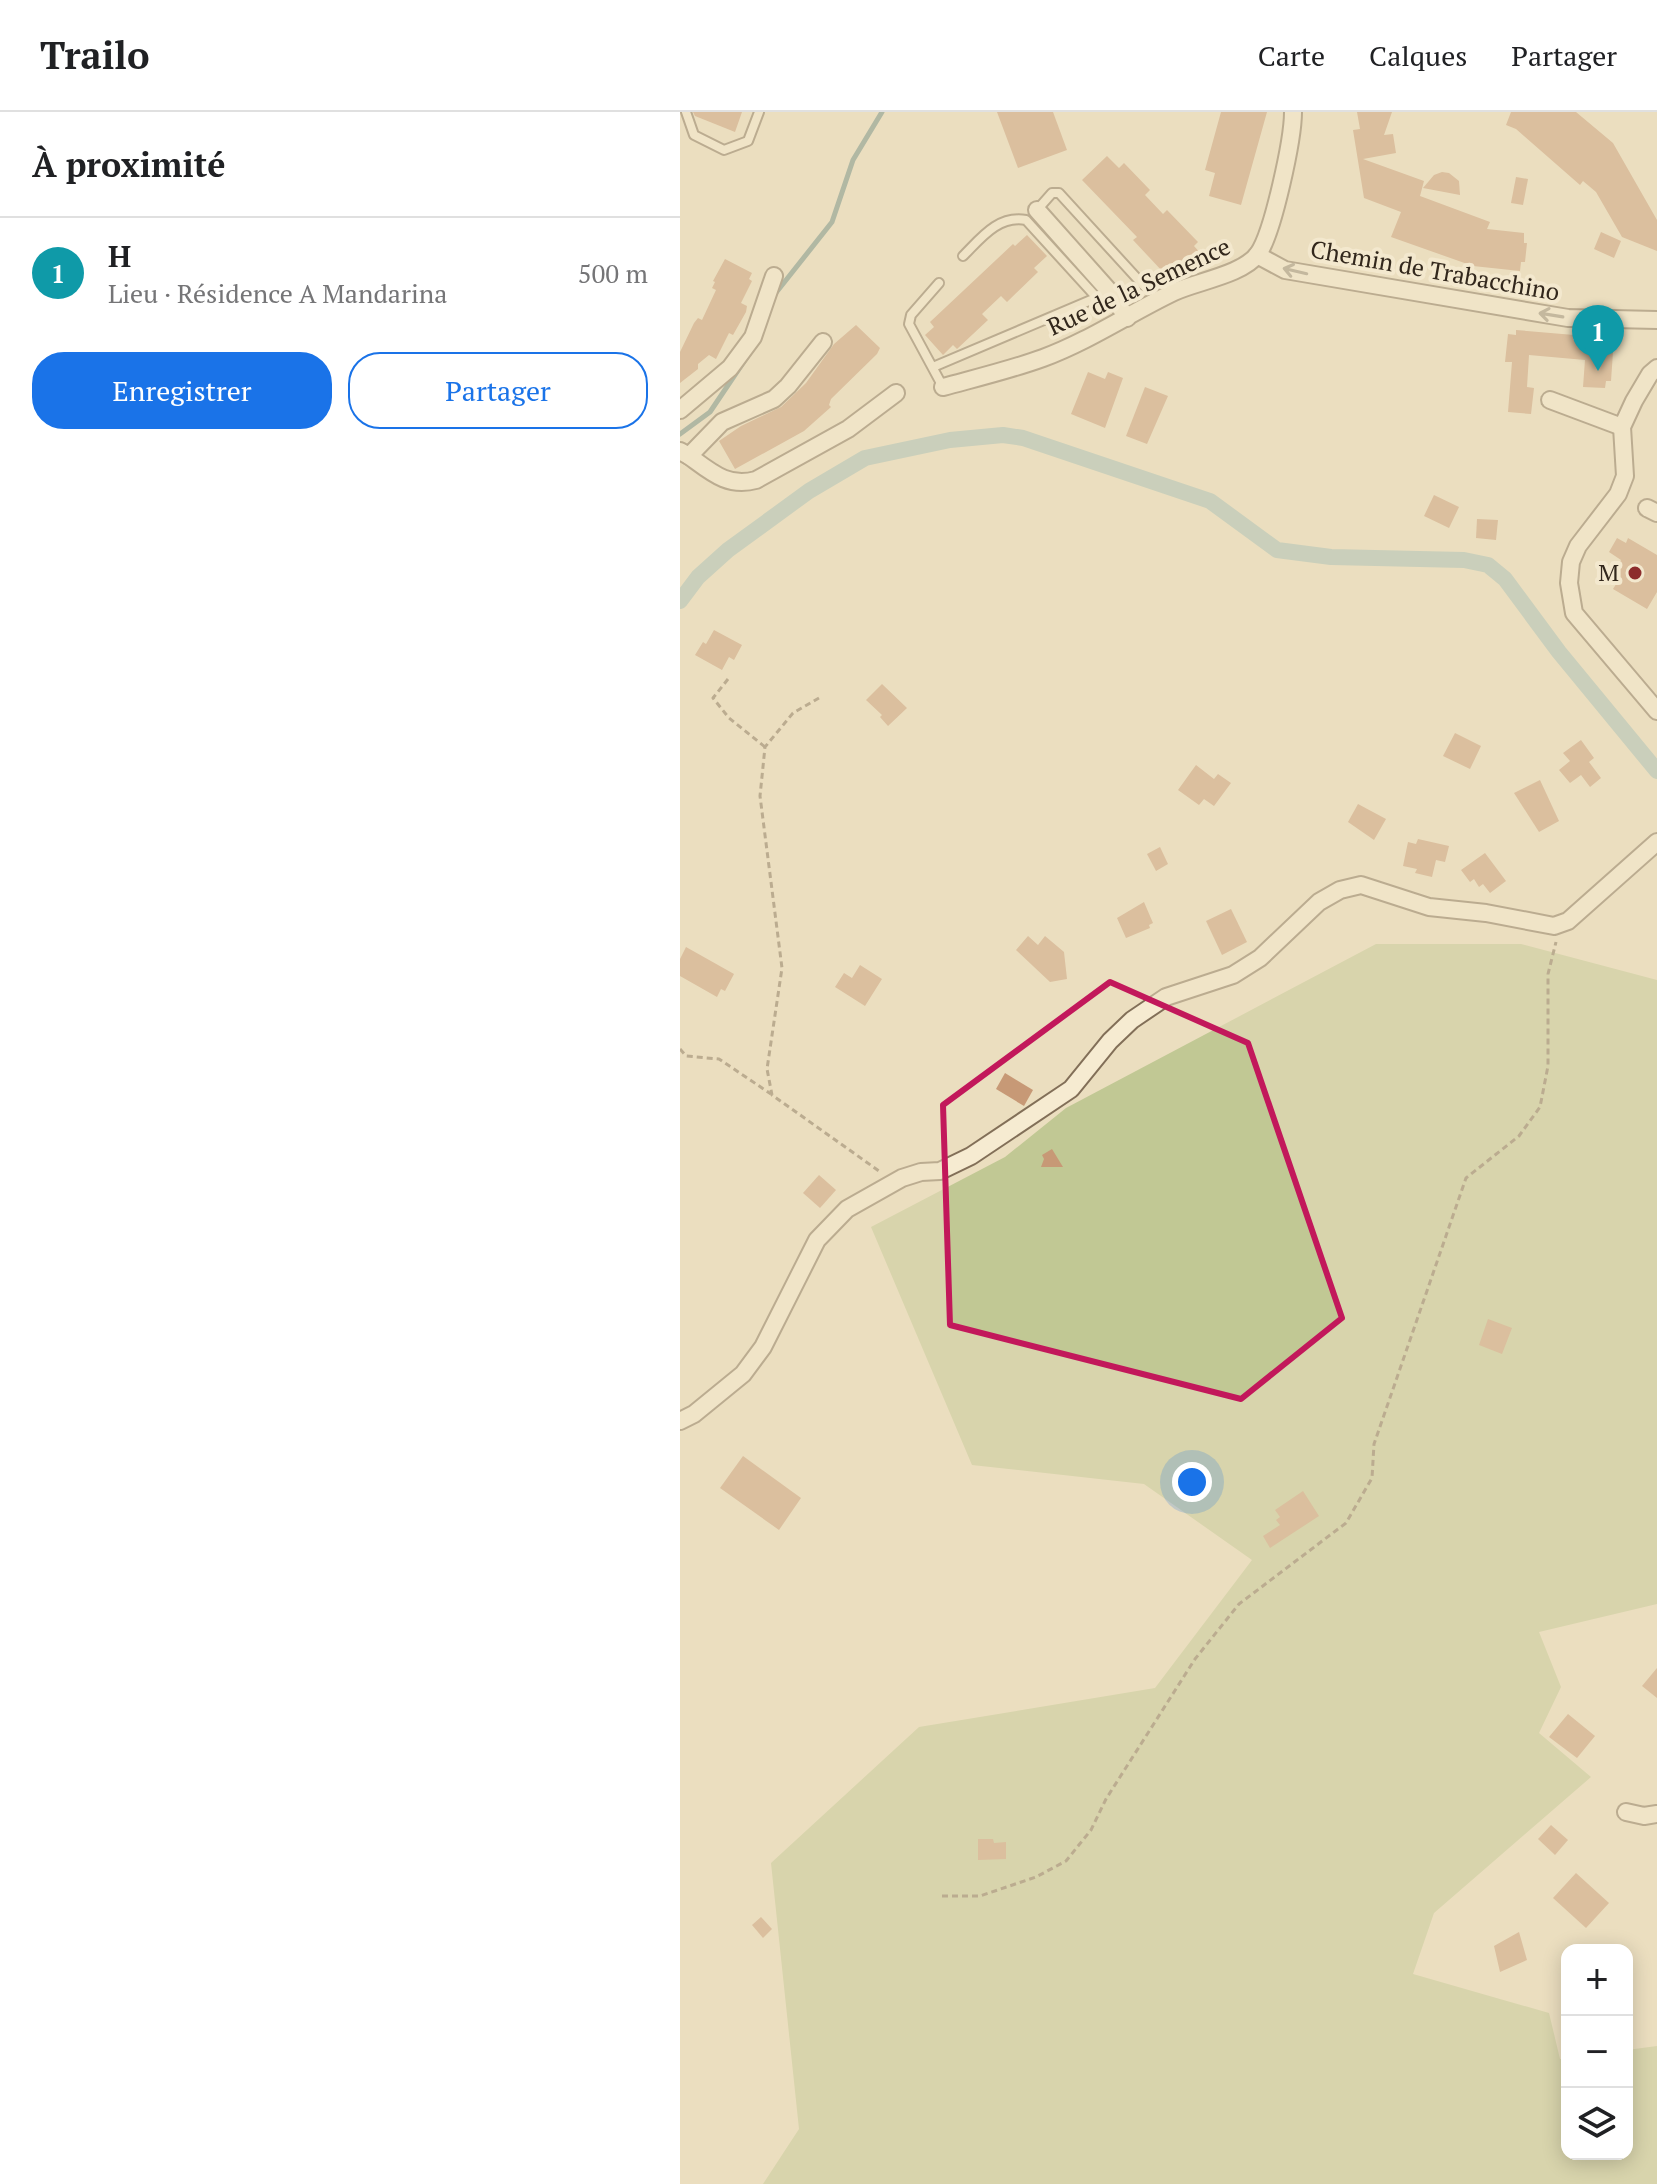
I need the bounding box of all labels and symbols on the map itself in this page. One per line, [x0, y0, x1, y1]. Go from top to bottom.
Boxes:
street label: Rue de la Semence [1042, 230, 1235, 342]
street label: Chemin de Trabacchino [1308, 232, 1562, 308]
one-way arrow [1283, 263, 1309, 278]
pin: 1 [1572, 305, 1624, 371]
one-way arrow [1539, 307, 1564, 322]
place label: M [1598, 556, 1619, 588]
marker: M [1626, 564, 1644, 582]
your location [1172, 1462, 1212, 1502]

